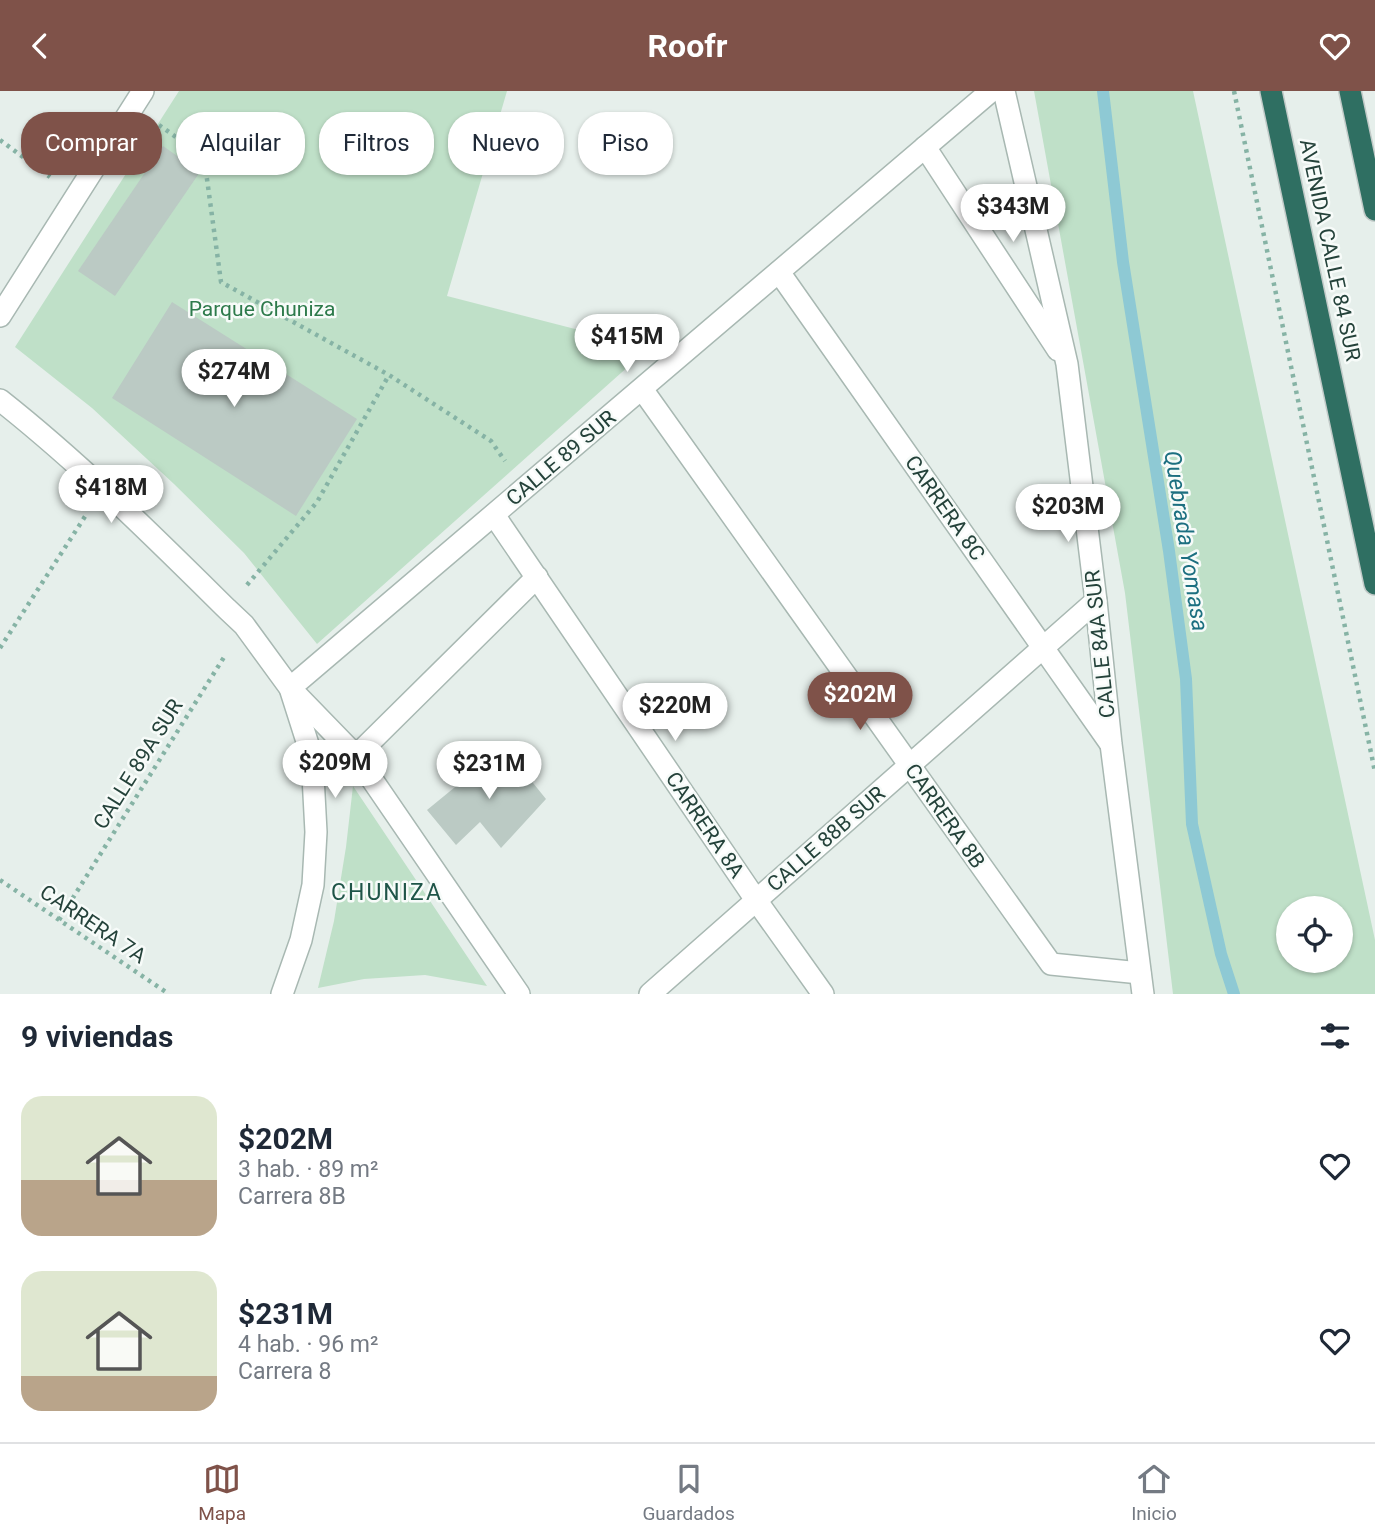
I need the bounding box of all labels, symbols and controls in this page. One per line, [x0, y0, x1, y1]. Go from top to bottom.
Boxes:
icon: back [21, 27, 59, 65]
text: Roofr [648, 27, 727, 65]
icon: heart [1316, 27, 1354, 65]
chip: Comprar [21, 112, 162, 175]
chip: Alquilar [176, 112, 305, 175]
chip: Filtros [319, 112, 434, 175]
chip: Nuevo [448, 112, 564, 175]
chip: Piso [578, 112, 673, 175]
street label: AVENIDA CALLE 84 SUR [1295, 137, 1365, 363]
pin: $343M [964, 185, 1062, 244]
text: $343M [977, 193, 1049, 220]
park label: Parque Chuniza [189, 297, 335, 321]
pin: $415M [578, 315, 676, 374]
text: $415M [591, 323, 663, 350]
pin: $274M [185, 349, 283, 409]
text: $274M [198, 358, 270, 385]
street label: CALLE 89 SUR [502, 405, 620, 511]
water label: Quebrada Yomasa [1158, 449, 1214, 633]
street label: CARRERA 8C [900, 451, 990, 565]
pin: $418M [62, 465, 160, 525]
text: $418M [75, 474, 147, 501]
pin: $203M [1019, 484, 1117, 544]
text: $203M [1032, 493, 1104, 520]
street label: CALLE 84A SUR [1080, 569, 1120, 719]
pin: $202M [811, 673, 909, 732]
text: $202M [824, 681, 896, 708]
pin: $220M [626, 683, 724, 743]
text: $220M [639, 692, 711, 719]
street label: CALLE 89A SUR [88, 695, 188, 833]
pin: $209M [286, 741, 384, 800]
pin: $231M [440, 741, 538, 801]
text: $209M [299, 749, 371, 776]
text: $231M [453, 750, 525, 777]
street label: CARRERA 8B [900, 759, 990, 873]
street label: CARRERA 8A [661, 767, 749, 883]
street label: CALLE 88B SUR [762, 781, 890, 897]
district label: CHUNIZA [331, 879, 443, 906]
street label: CARRERA 7A [35, 880, 151, 968]
map controls [1276, 896, 1353, 973]
button: locate [1276, 896, 1353, 973]
icon: filters [1316, 1017, 1354, 1055]
text: 9 viviendas [21, 1019, 173, 1054]
text: $202M [238, 1121, 333, 1156]
icon: home [77, 1124, 161, 1208]
icon: heart [1316, 1147, 1354, 1185]
text: 3 hab. · 89 m² [238, 1156, 378, 1183]
text: Carrera 8B [238, 1183, 346, 1210]
text: $231M [238, 1296, 333, 1331]
icon: home [77, 1299, 161, 1383]
icon: heart [1316, 1322, 1354, 1360]
text: 4 hab. · 96 m² [238, 1331, 378, 1358]
text: Carrera 8 [238, 1358, 332, 1385]
tab: Mapa [198, 1460, 246, 1525]
tab: Guardados [642, 1460, 735, 1525]
tab: Inicio [1131, 1460, 1177, 1525]

